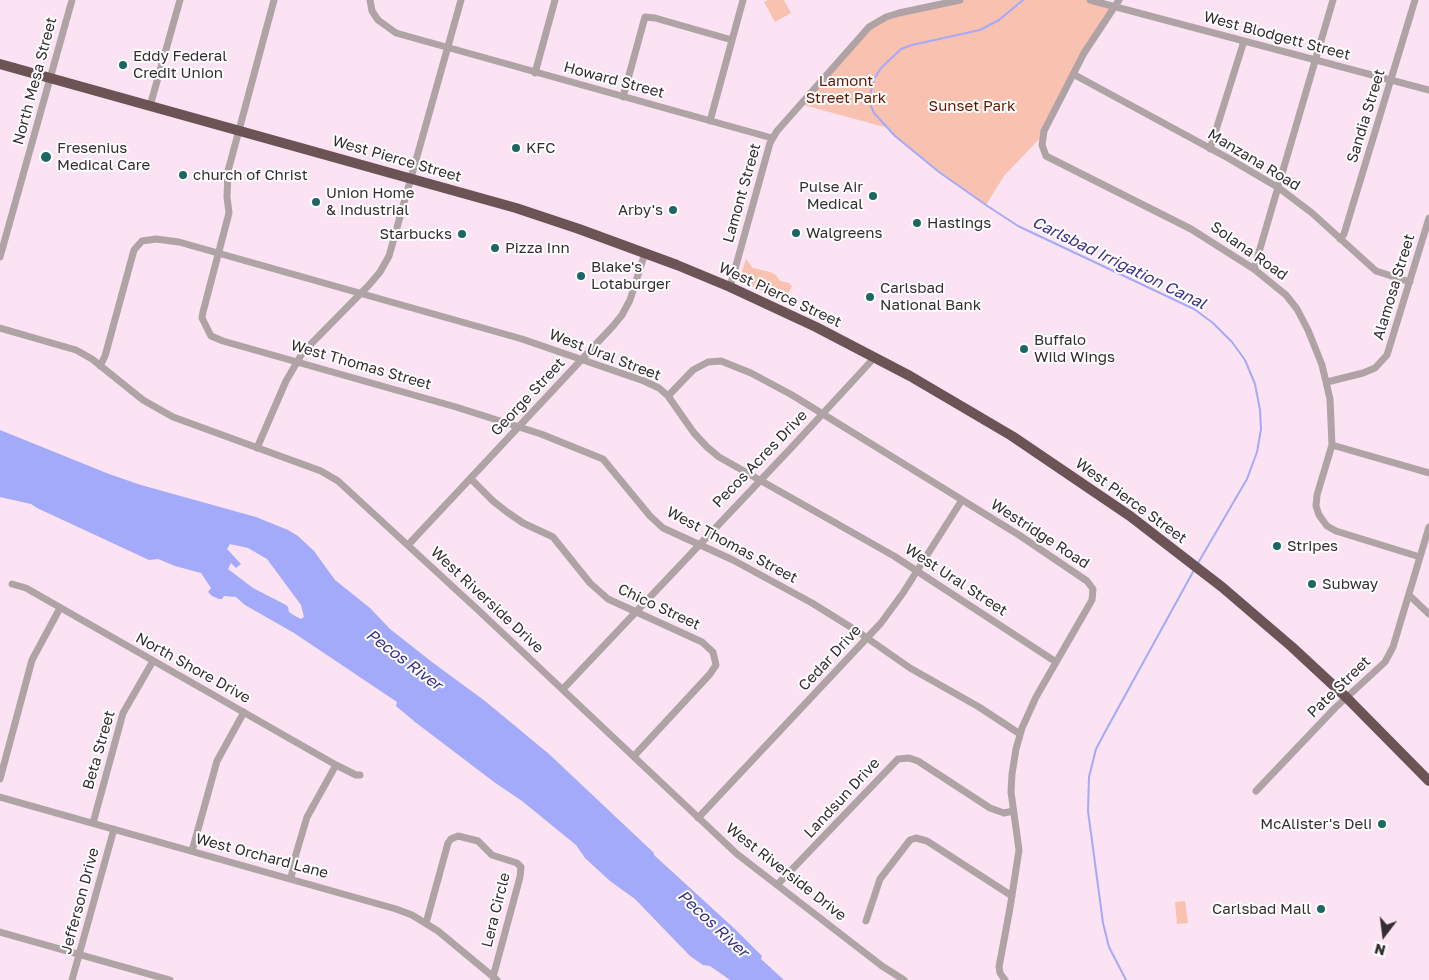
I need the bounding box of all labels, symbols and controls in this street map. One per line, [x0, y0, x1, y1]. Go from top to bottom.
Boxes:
street label: West Blodgett Street [1202, 8, 1352, 64]
street label: North Mesa Street [9, 15, 61, 147]
place label: Eddy Federal Credit Union [133, 47, 227, 82]
street label: Howard Street [562, 58, 666, 102]
marker: Eddy Federal Credit Union [117, 59, 129, 71]
street label: Sandia Street [1343, 67, 1389, 165]
park label: Lamont Street Park [806, 72, 886, 107]
park label: Sunset Park [929, 97, 1015, 115]
street label: Manzana Road [1204, 125, 1304, 195]
street label: West Pierce Street [330, 132, 464, 186]
place label: Fresenius Medical Care [57, 139, 150, 174]
place label: KFC [526, 139, 555, 157]
street label: Lamont Street [719, 141, 765, 245]
marker: KFC [510, 142, 522, 154]
marker: Fresenius Medical Care [39, 150, 53, 164]
place label: church of Christ [193, 166, 308, 184]
marker: church of Christ [177, 169, 189, 181]
place label: Pulse Air Medical [799, 178, 863, 213]
place label: Union Home & Industrial [326, 184, 415, 219]
marker: Pulse Air Medical [867, 190, 879, 202]
marker: Union Home & Industrial [310, 196, 322, 208]
place label: Arby's [618, 201, 663, 219]
marker: Arby's [667, 204, 679, 216]
water label: Carlsbad Irrigation Canal [1029, 212, 1209, 314]
place label: Hastings [927, 214, 991, 232]
marker: Hastings [911, 217, 923, 229]
street label: Solana Road [1207, 218, 1291, 284]
place label: Walgreens [806, 224, 882, 242]
place label: Starbucks [379, 225, 452, 243]
marker: Walgreens [790, 227, 802, 239]
marker: Starbucks [456, 228, 468, 240]
street label: Alamosa Street [1369, 232, 1419, 342]
place label: Pizza Inn [505, 239, 570, 257]
marker: Pizza Inn [489, 242, 501, 254]
place label: Blake's Lotaburger [591, 258, 671, 293]
street label: West Pierce Street [716, 259, 844, 331]
marker: Blake's Lotaburger [575, 270, 587, 282]
place label: Carlsbad National Bank [880, 279, 981, 314]
marker: Carlsbad National Bank [864, 291, 876, 303]
street label: West Ural Street [547, 325, 663, 385]
place label: Buffalo Wild Wings [1034, 331, 1115, 366]
street label: West Thomas Street [289, 336, 433, 394]
marker: Buffalo Wild Wings [1018, 343, 1030, 355]
street label: George Street [487, 354, 569, 440]
street label: Pecos Acres Drive [709, 406, 811, 512]
street label: West Pierce Street [1072, 454, 1190, 548]
street label: Westridge Road [987, 495, 1093, 573]
street label: West Thomas Street [664, 503, 800, 587]
place label: Stripes [1287, 537, 1338, 555]
street label: West Ural Street [902, 540, 1010, 620]
marker: Stripes [1271, 540, 1283, 552]
street label: West Riverside Drive [427, 543, 547, 657]
place label: Subway [1322, 575, 1378, 593]
marker: Subway [1306, 578, 1318, 590]
street label: Chico Street [615, 580, 703, 634]
street label: Cedar Drive [795, 621, 865, 695]
water label: Pecos River [362, 625, 446, 695]
street label: North Shore Drive [132, 629, 254, 707]
street label: Pate Street [1304, 652, 1374, 722]
street label: Beta Street [79, 708, 119, 792]
street label: Landsun Drive [800, 754, 884, 842]
place label: McAlister's Deli [1260, 815, 1372, 833]
marker: McAlister's Deli [1376, 818, 1388, 830]
street label: West Riverside Drive [722, 819, 850, 925]
street label: West Orchard Lane [194, 830, 330, 882]
street label: Jefferson Drive [57, 846, 103, 956]
street label: Lera Circle [478, 871, 514, 949]
water label: Pecos River [674, 886, 752, 962]
place label: Carlsbad Mall [1212, 900, 1311, 918]
marker: Carlsbad Mall [1315, 903, 1327, 915]
north arrow [1359, 910, 1409, 960]
text: N [1373, 940, 1387, 960]

